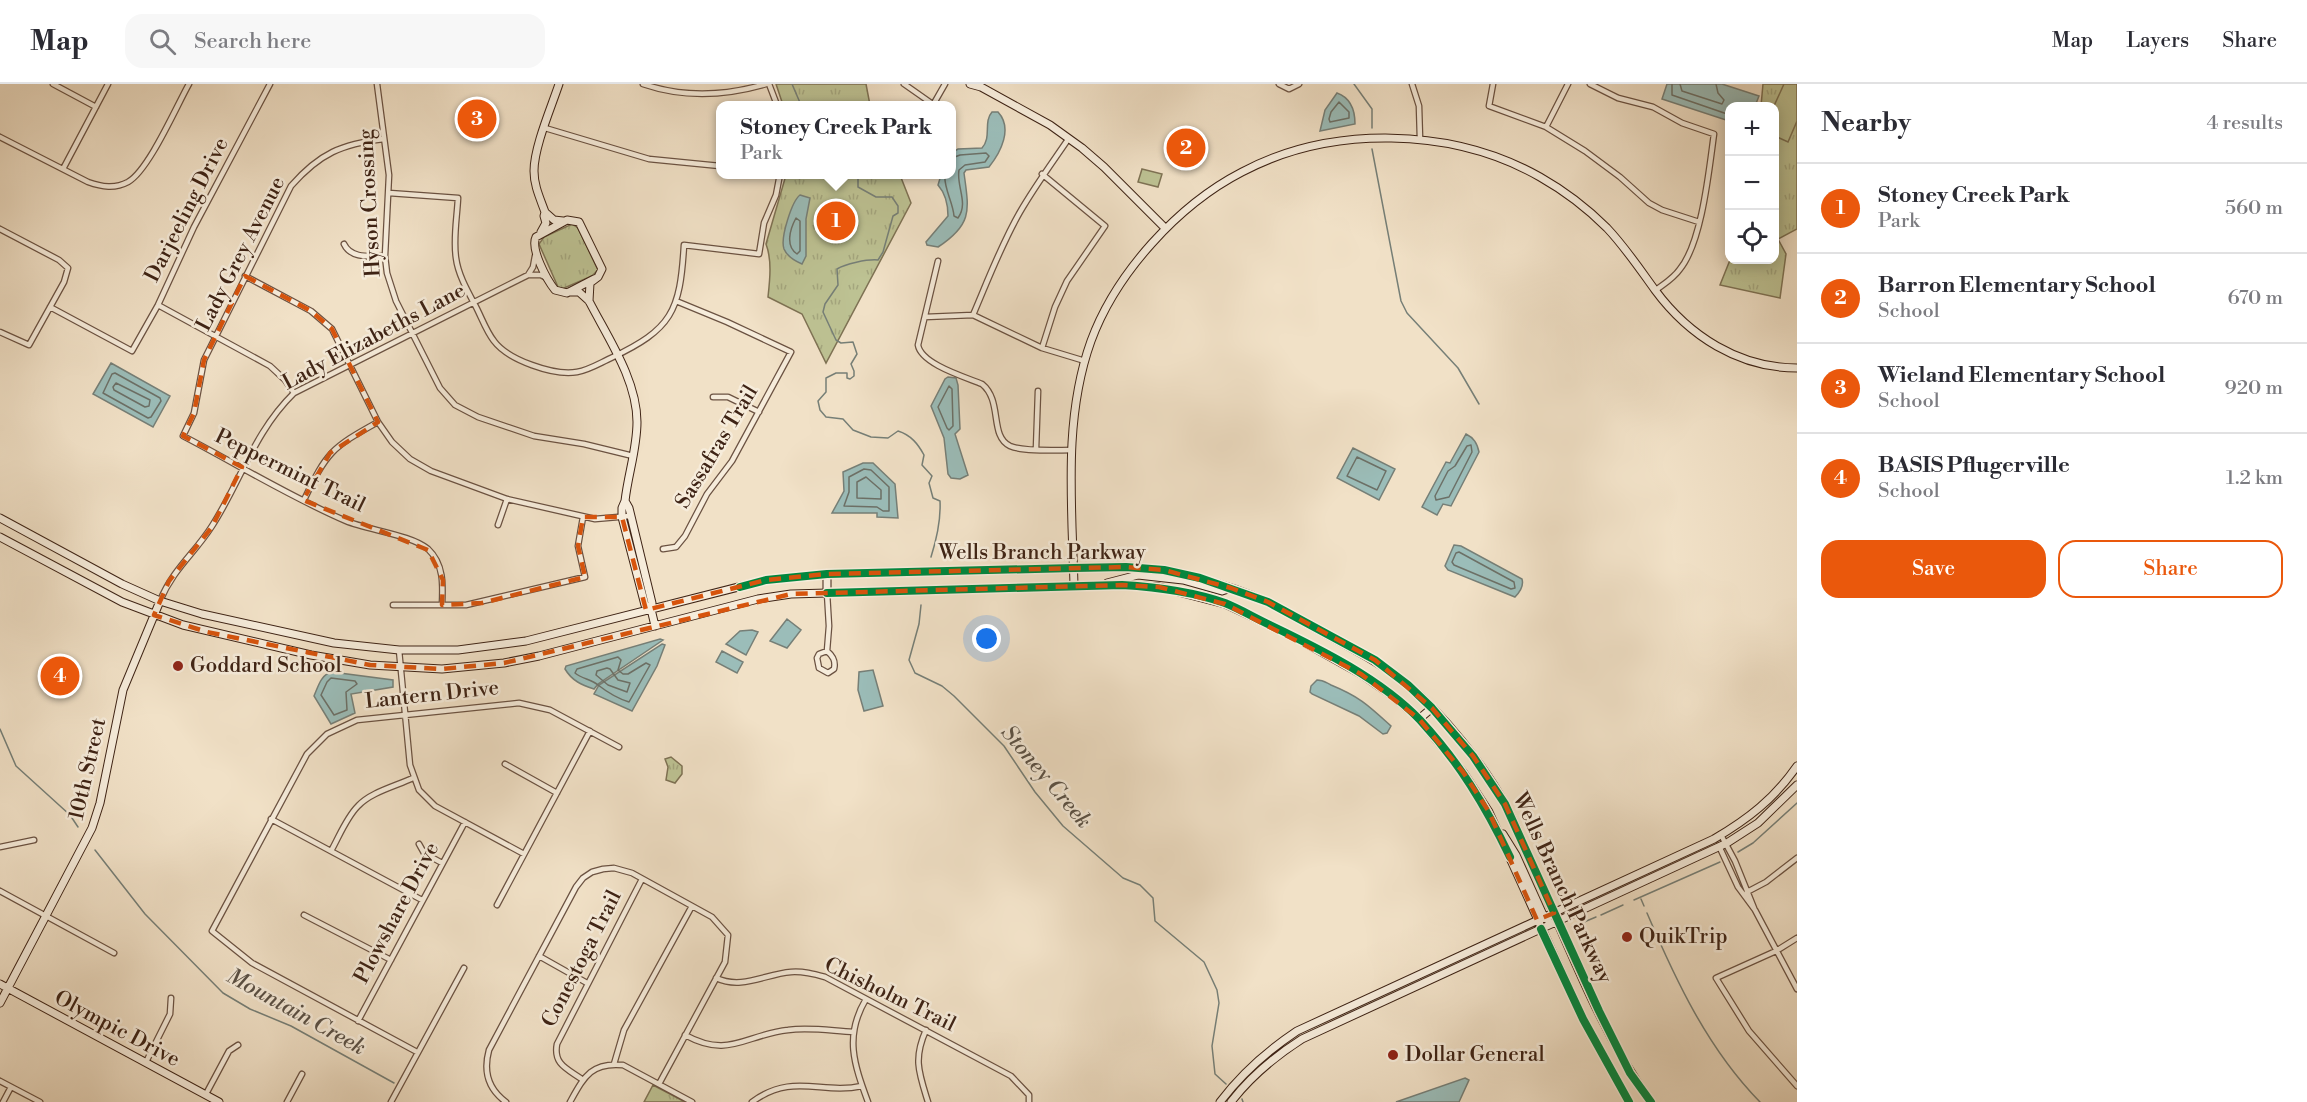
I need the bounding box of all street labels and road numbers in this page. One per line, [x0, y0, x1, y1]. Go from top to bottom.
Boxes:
street label: Hyson Crossing [353, 128, 387, 278]
street label: Darjeeling Drive [139, 133, 235, 287]
street label: Lady Grey Avenue [191, 172, 291, 336]
street label: Lady Elizabeths Lane [278, 278, 470, 396]
street label: Sassafras Trail [670, 381, 764, 513]
street label: Peppermint Trail [210, 423, 370, 519]
street label: Wells Branch Parkway [937, 540, 1146, 566]
street label: Lantern Drive [364, 675, 500, 715]
street label: 10th Street [64, 715, 112, 823]
street label: Wells Branch Parkway [1506, 788, 1618, 988]
street label: Plowshare Drive [349, 838, 445, 988]
street label: Conestoga Trail [536, 886, 628, 1032]
street label: Chisholm Trail [820, 952, 960, 1038]
street label: Olympic Drive [50, 985, 184, 1073]

